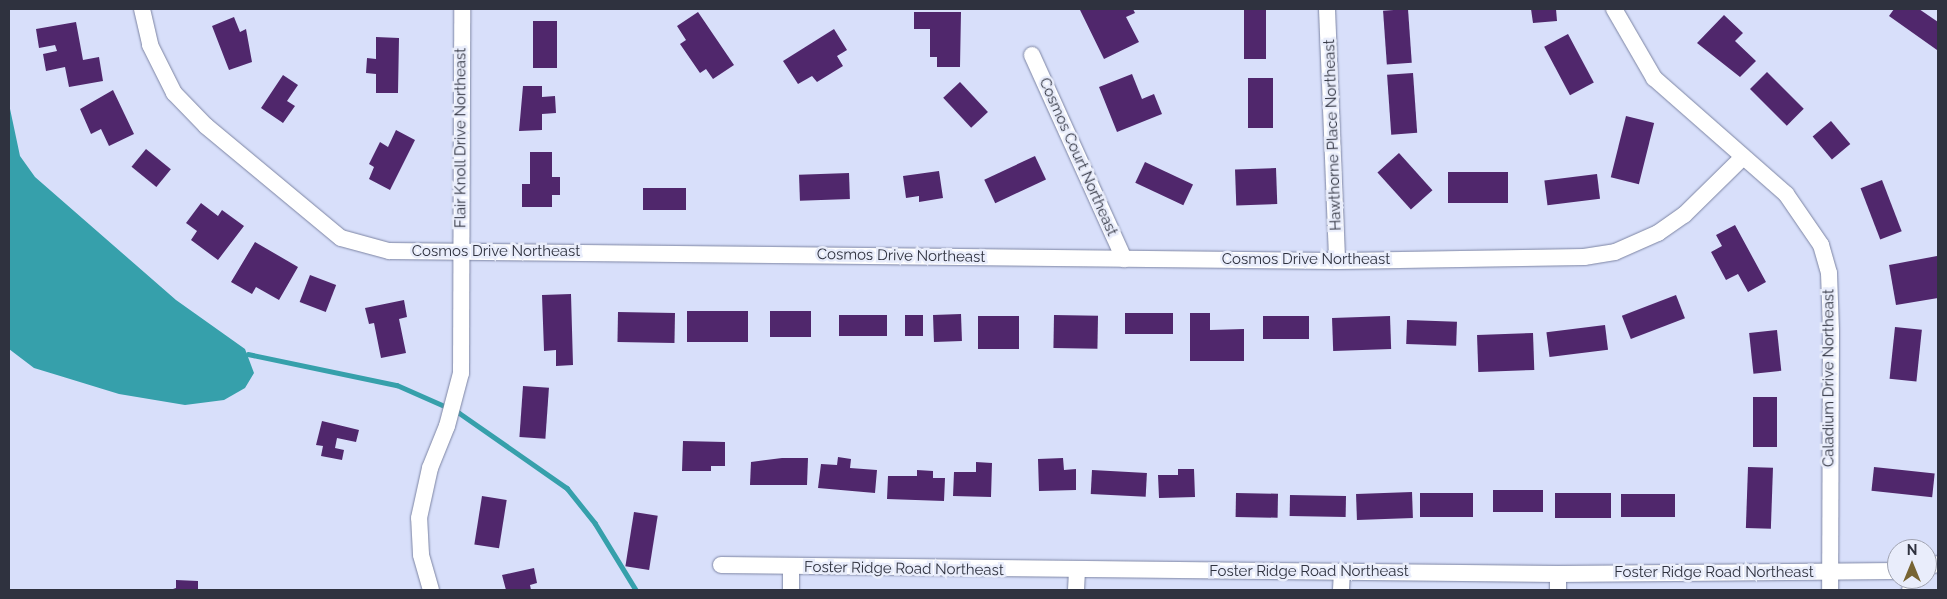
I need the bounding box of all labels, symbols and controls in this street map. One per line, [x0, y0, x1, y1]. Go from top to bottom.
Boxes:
street label: Hawthorne Place Northeast [1321, 39, 1345, 231]
street label: Flair Knoll Drive Northeast [452, 47, 470, 229]
street label: Cosmos Court Northeast [1035, 75, 1121, 239]
street label: Cosmos Drive Northeast [412, 243, 580, 261]
street label: Cosmos Drive Northeast [817, 246, 985, 266]
street label: Cosmos Drive Northeast [1222, 251, 1390, 269]
street label: Caladium Drive Northeast [1820, 289, 1838, 467]
north arrow [1887, 539, 1937, 589]
text: N [1907, 542, 1917, 558]
street label: Foster Ridge Road Northeast [804, 558, 1004, 580]
street label: Foster Ridge Road Northeast [1209, 563, 1409, 581]
street label: Foster Ridge Road Northeast [1614, 564, 1814, 582]

